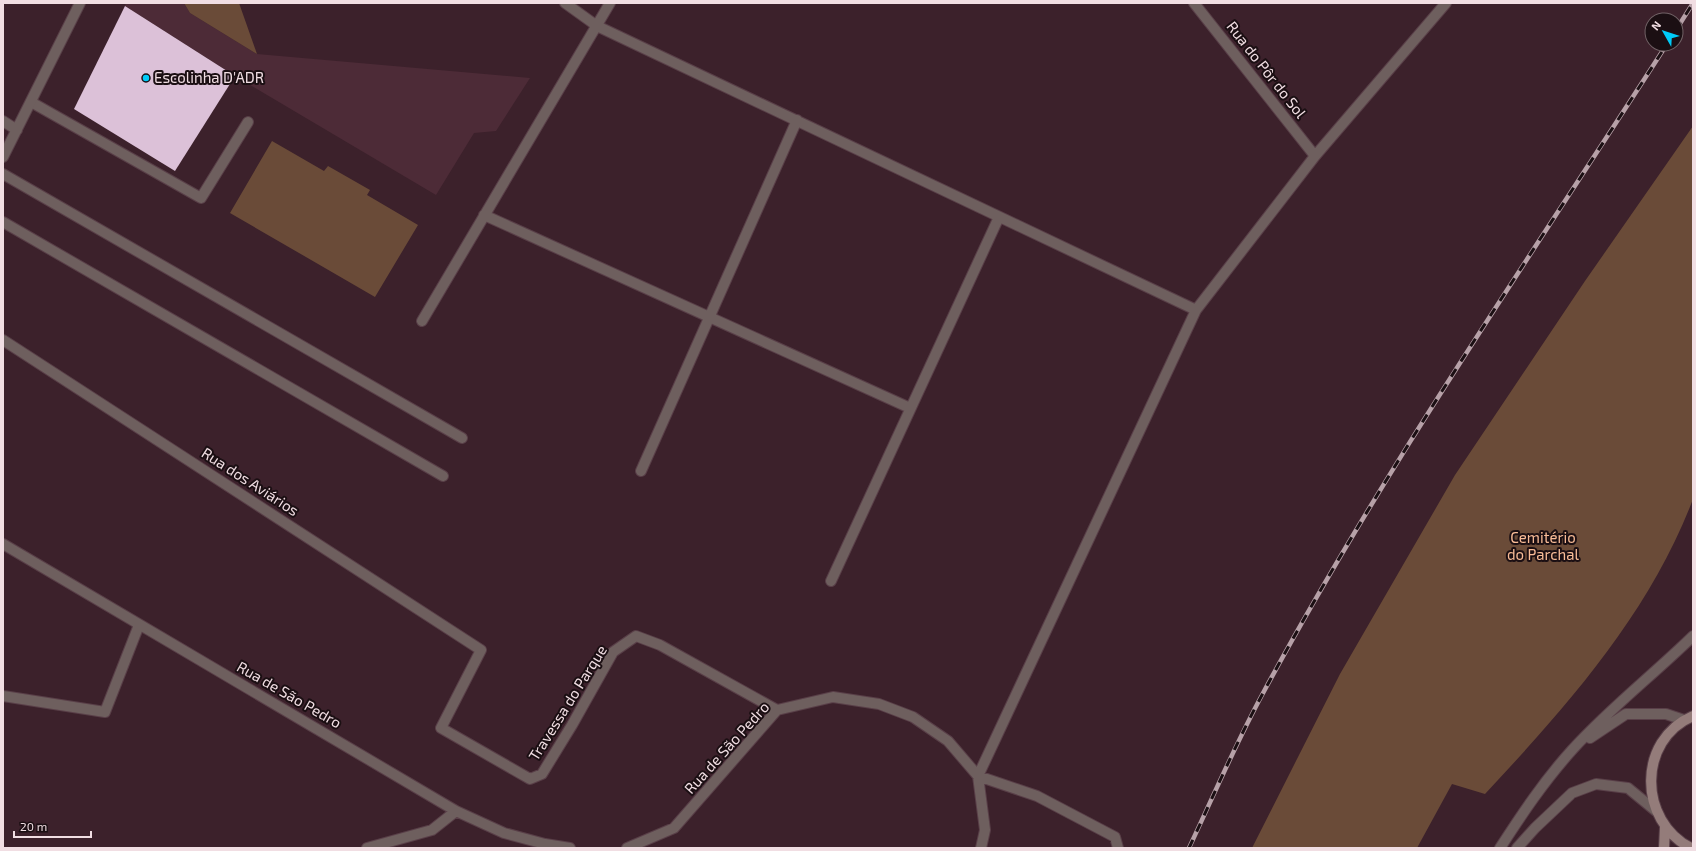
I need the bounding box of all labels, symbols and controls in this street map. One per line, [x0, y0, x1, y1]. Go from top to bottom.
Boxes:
north arrow [1644, 12, 1684, 52]
street label: Rua do Pôr do Sol [1223, 17, 1311, 122]
text: N [1648, 18, 1663, 33]
place label: Escolinha D'ADR [154, 68, 264, 86]
marker: Escolinha D'ADR [141, 73, 151, 83]
street label: Rua dos Aviários [199, 443, 302, 519]
park label: Cemitério do Parchal [1507, 528, 1580, 563]
street label: Travessa do Parque [524, 641, 610, 764]
street label: Rua de São Pedro [234, 657, 345, 731]
street label: Rua de São Pedro [680, 698, 772, 797]
scale bar [14, 813, 91, 839]
text: 20 m [20, 819, 47, 833]

